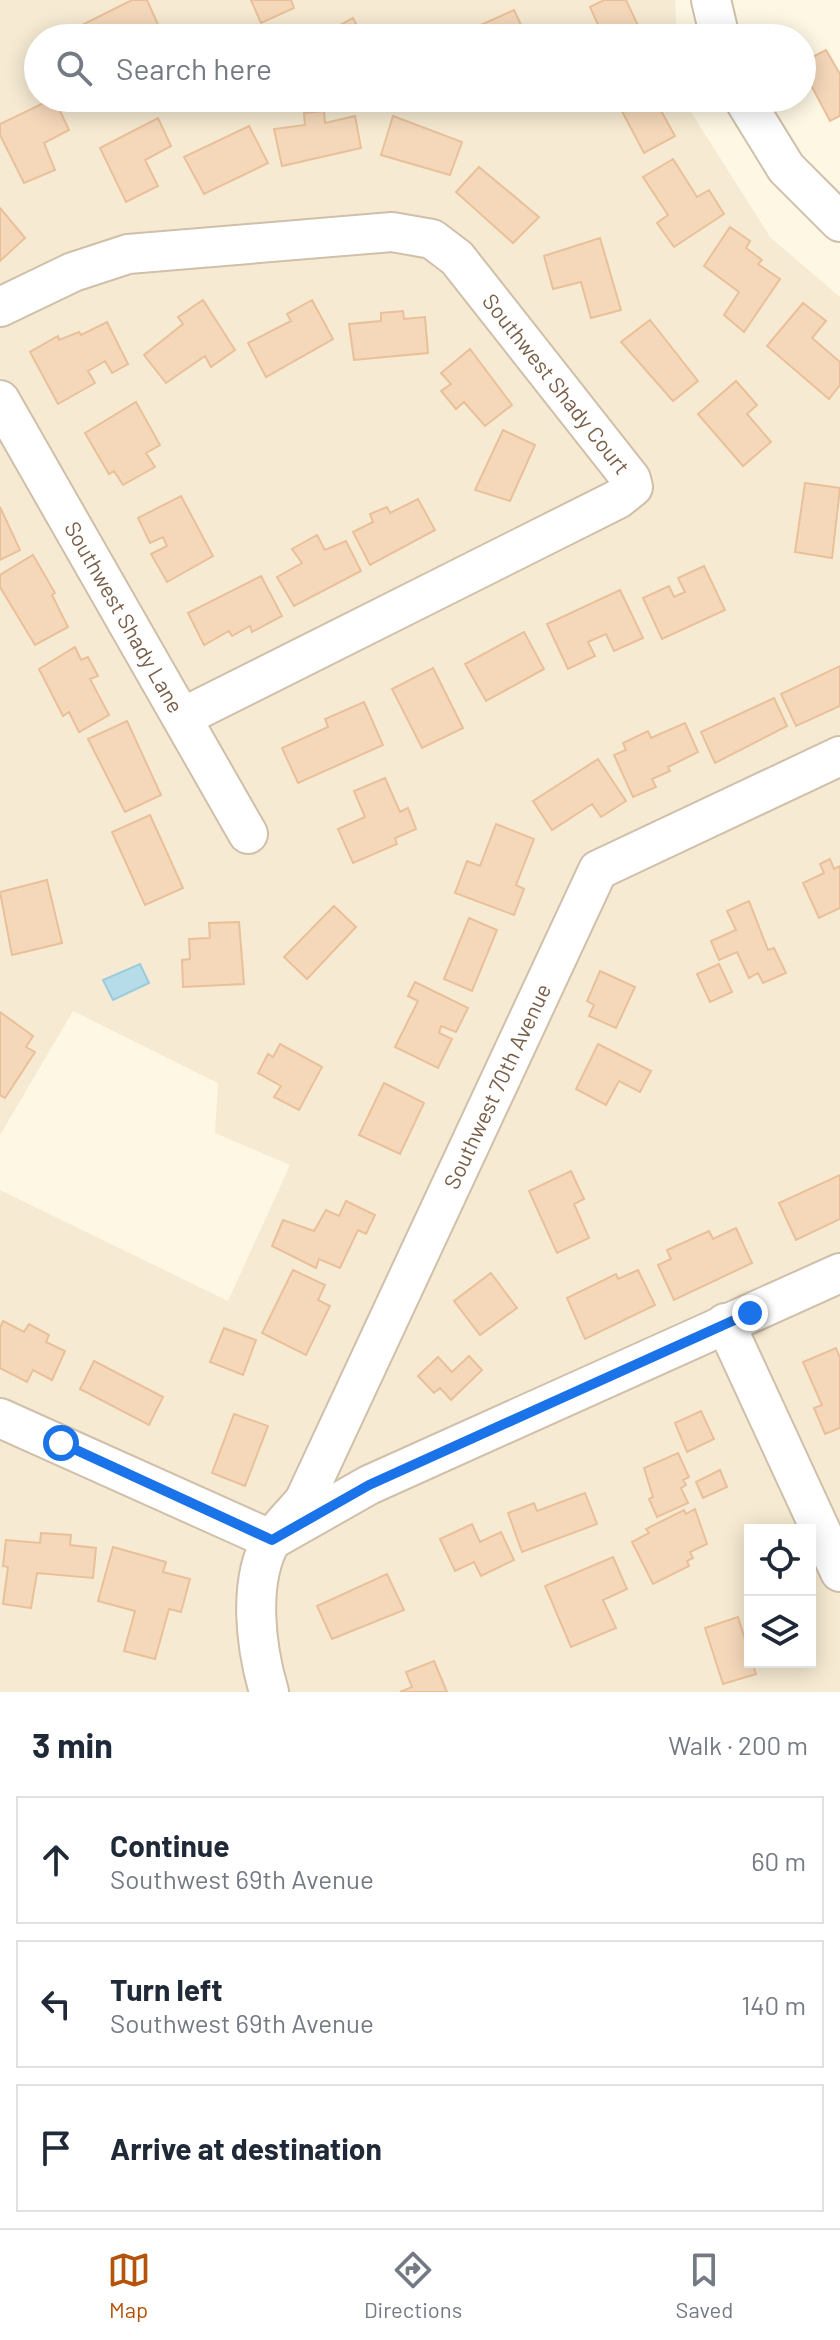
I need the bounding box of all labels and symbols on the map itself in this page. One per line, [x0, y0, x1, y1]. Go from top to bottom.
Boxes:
street label: Southwest Shady Court [478, 288, 636, 479]
street label: Southwest Shady Lane [60, 516, 190, 717]
street label: Southwest 70th Avenue [437, 979, 555, 1193]
route end [732, 1295, 768, 1331]
route start [43, 1425, 79, 1461]

